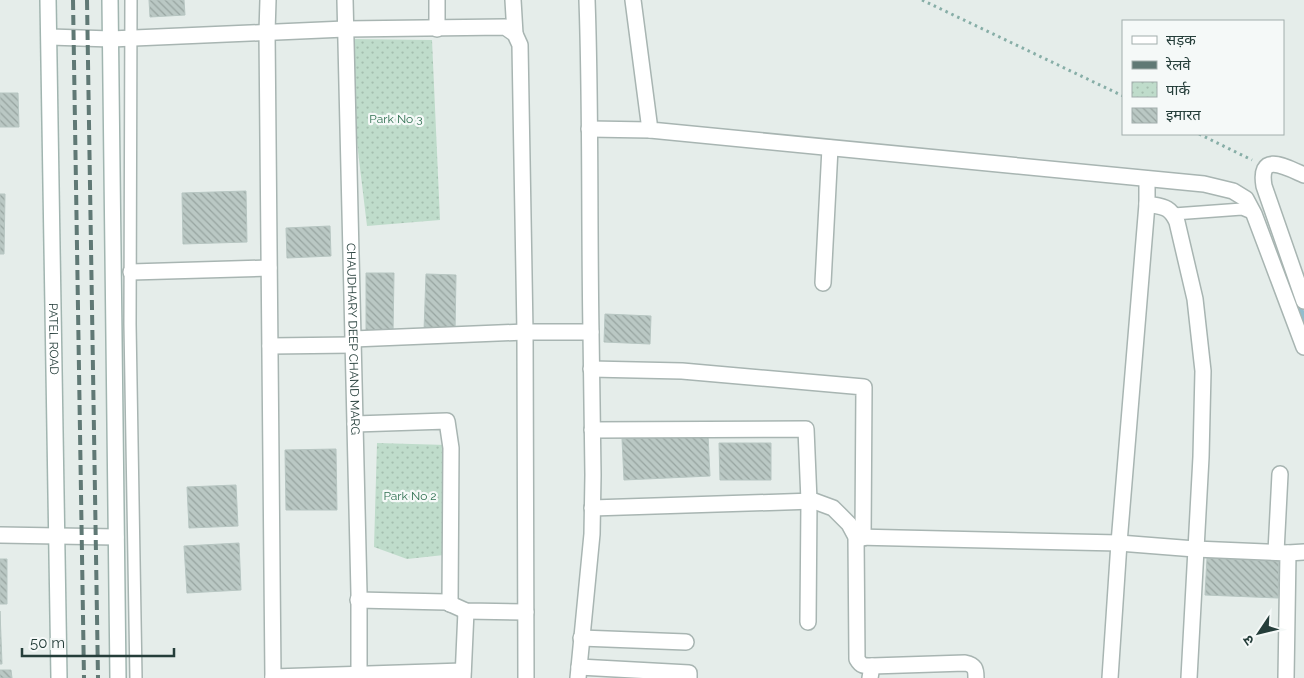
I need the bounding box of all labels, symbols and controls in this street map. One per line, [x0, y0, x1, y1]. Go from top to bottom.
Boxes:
legend [1122, 20, 1284, 135]
text: सड़क [1166, 31, 1196, 49]
text: रेलवे [1165, 56, 1191, 74]
text: पार्क [1166, 81, 1190, 99]
text: इमारत [1166, 106, 1201, 124]
park label: Park No 3 [369, 112, 423, 126]
street label: CHAUDHARY DEEP CHAND MARG [344, 243, 362, 435]
street label: PATEL ROAD [46, 303, 61, 375]
park label: Park No 2 [383, 489, 437, 503]
north arrow [1234, 608, 1284, 658]
scale bar [22, 626, 175, 658]
text: उ [1239, 632, 1257, 648]
text: 50 m [30, 634, 65, 652]

